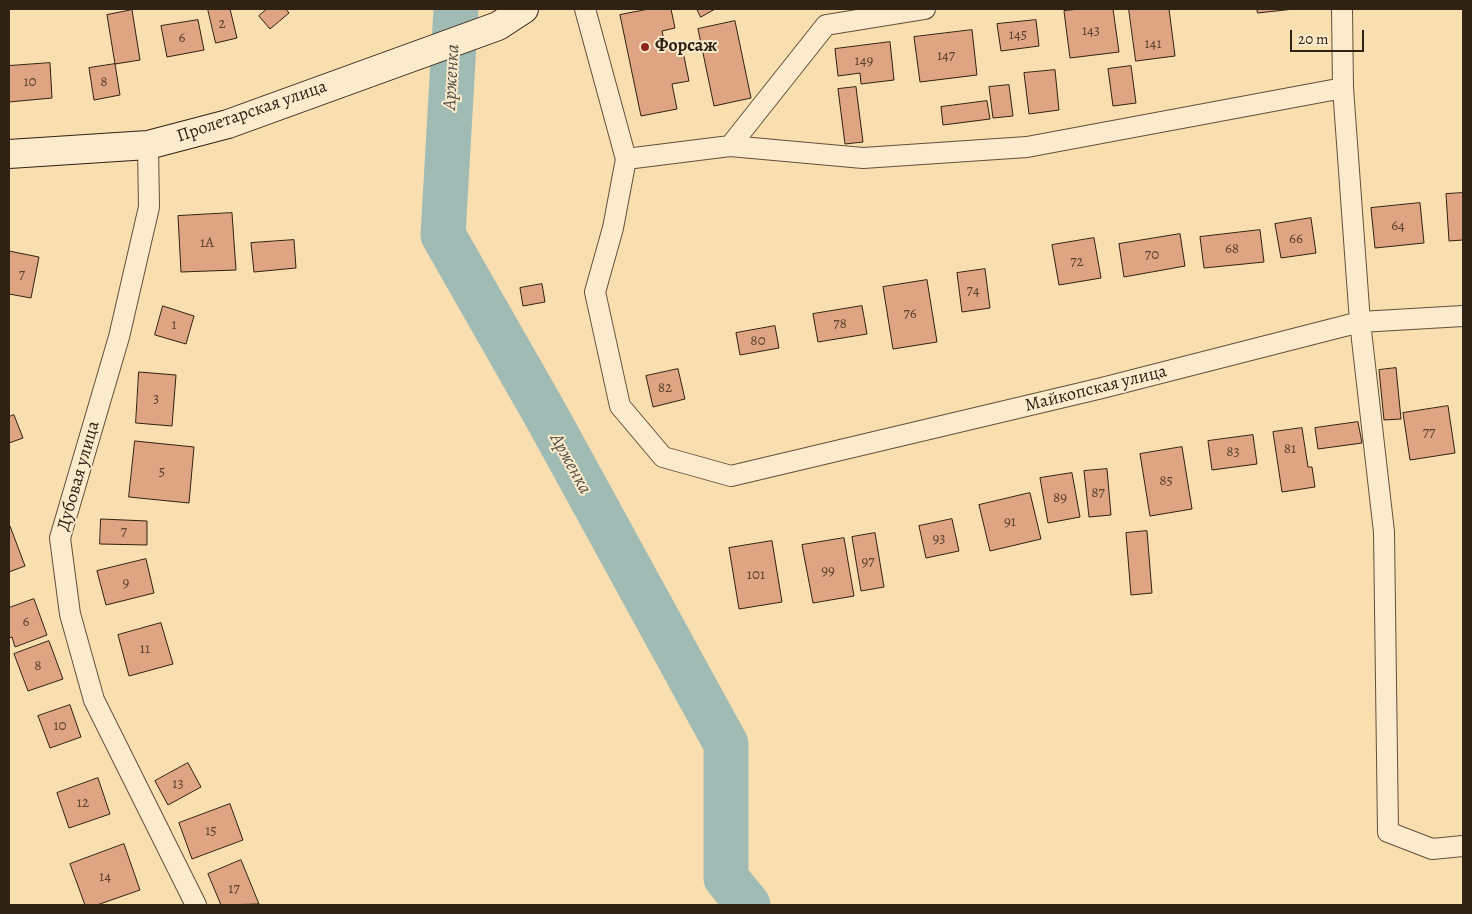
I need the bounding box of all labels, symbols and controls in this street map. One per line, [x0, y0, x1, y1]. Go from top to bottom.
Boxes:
house number: 2 [218, 15, 226, 33]
scale bar [1292, 20, 1366, 52]
house number: 143 [1082, 22, 1100, 40]
house number: 145 [1009, 26, 1027, 44]
house number: 6 [179, 29, 185, 47]
text: 20 m [1298, 29, 1329, 49]
house number: 141 [1144, 35, 1162, 53]
place label: Форсаж [655, 36, 717, 58]
marker: Форсаж [639, 41, 651, 53]
water label: Арженка [439, 43, 465, 111]
house number: 147 [937, 47, 955, 65]
house number: 149 [855, 52, 873, 70]
house number: 10 [23, 73, 37, 91]
house number: 8 [100, 73, 108, 91]
street label: Пролетарская улица [174, 76, 330, 148]
house number: 64 [1391, 217, 1405, 235]
house number: 66 [1289, 230, 1303, 248]
house number: 1А [200, 234, 214, 252]
house number: 68 [1225, 240, 1239, 258]
house number: 70 [1145, 246, 1159, 264]
house number: 72 [1070, 253, 1084, 271]
house number: 7 [19, 266, 25, 284]
house number: 74 [966, 282, 980, 300]
house number: 76 [903, 305, 917, 323]
house number: 78 [833, 315, 847, 333]
house number: 1 [171, 316, 177, 334]
house number: 80 [750, 332, 766, 350]
street label: Майкопская улица [1023, 361, 1169, 417]
house number: 82 [658, 379, 672, 397]
house number: 3 [153, 390, 159, 408]
street label: Дубовая улица [53, 419, 105, 533]
house number: 77 [1423, 424, 1435, 442]
water label: Арженка [544, 430, 596, 498]
house number: 81 [1284, 440, 1296, 458]
house number: 83 [1226, 443, 1240, 461]
house number: 5 [159, 463, 165, 481]
house number: 85 [1159, 472, 1173, 490]
house number: 87 [1091, 484, 1105, 502]
house number: 89 [1053, 489, 1067, 507]
house number: 91 [1004, 513, 1016, 531]
house number: 7 [121, 523, 127, 541]
house number: 93 [932, 530, 946, 548]
house number: 97 [861, 553, 875, 571]
house number: 99 [821, 562, 835, 580]
house number: 101 [747, 566, 765, 584]
house number: 9 [123, 574, 129, 592]
house number: 6 [23, 613, 29, 631]
house number: 11 [140, 640, 150, 658]
house number: 8 [34, 657, 42, 675]
house number: 10 [53, 717, 67, 735]
house number: 13 [172, 775, 184, 793]
house number: 12 [77, 794, 89, 812]
house number: 15 [205, 822, 217, 840]
house number: 14 [99, 868, 111, 886]
house number: 17 [228, 880, 240, 898]

